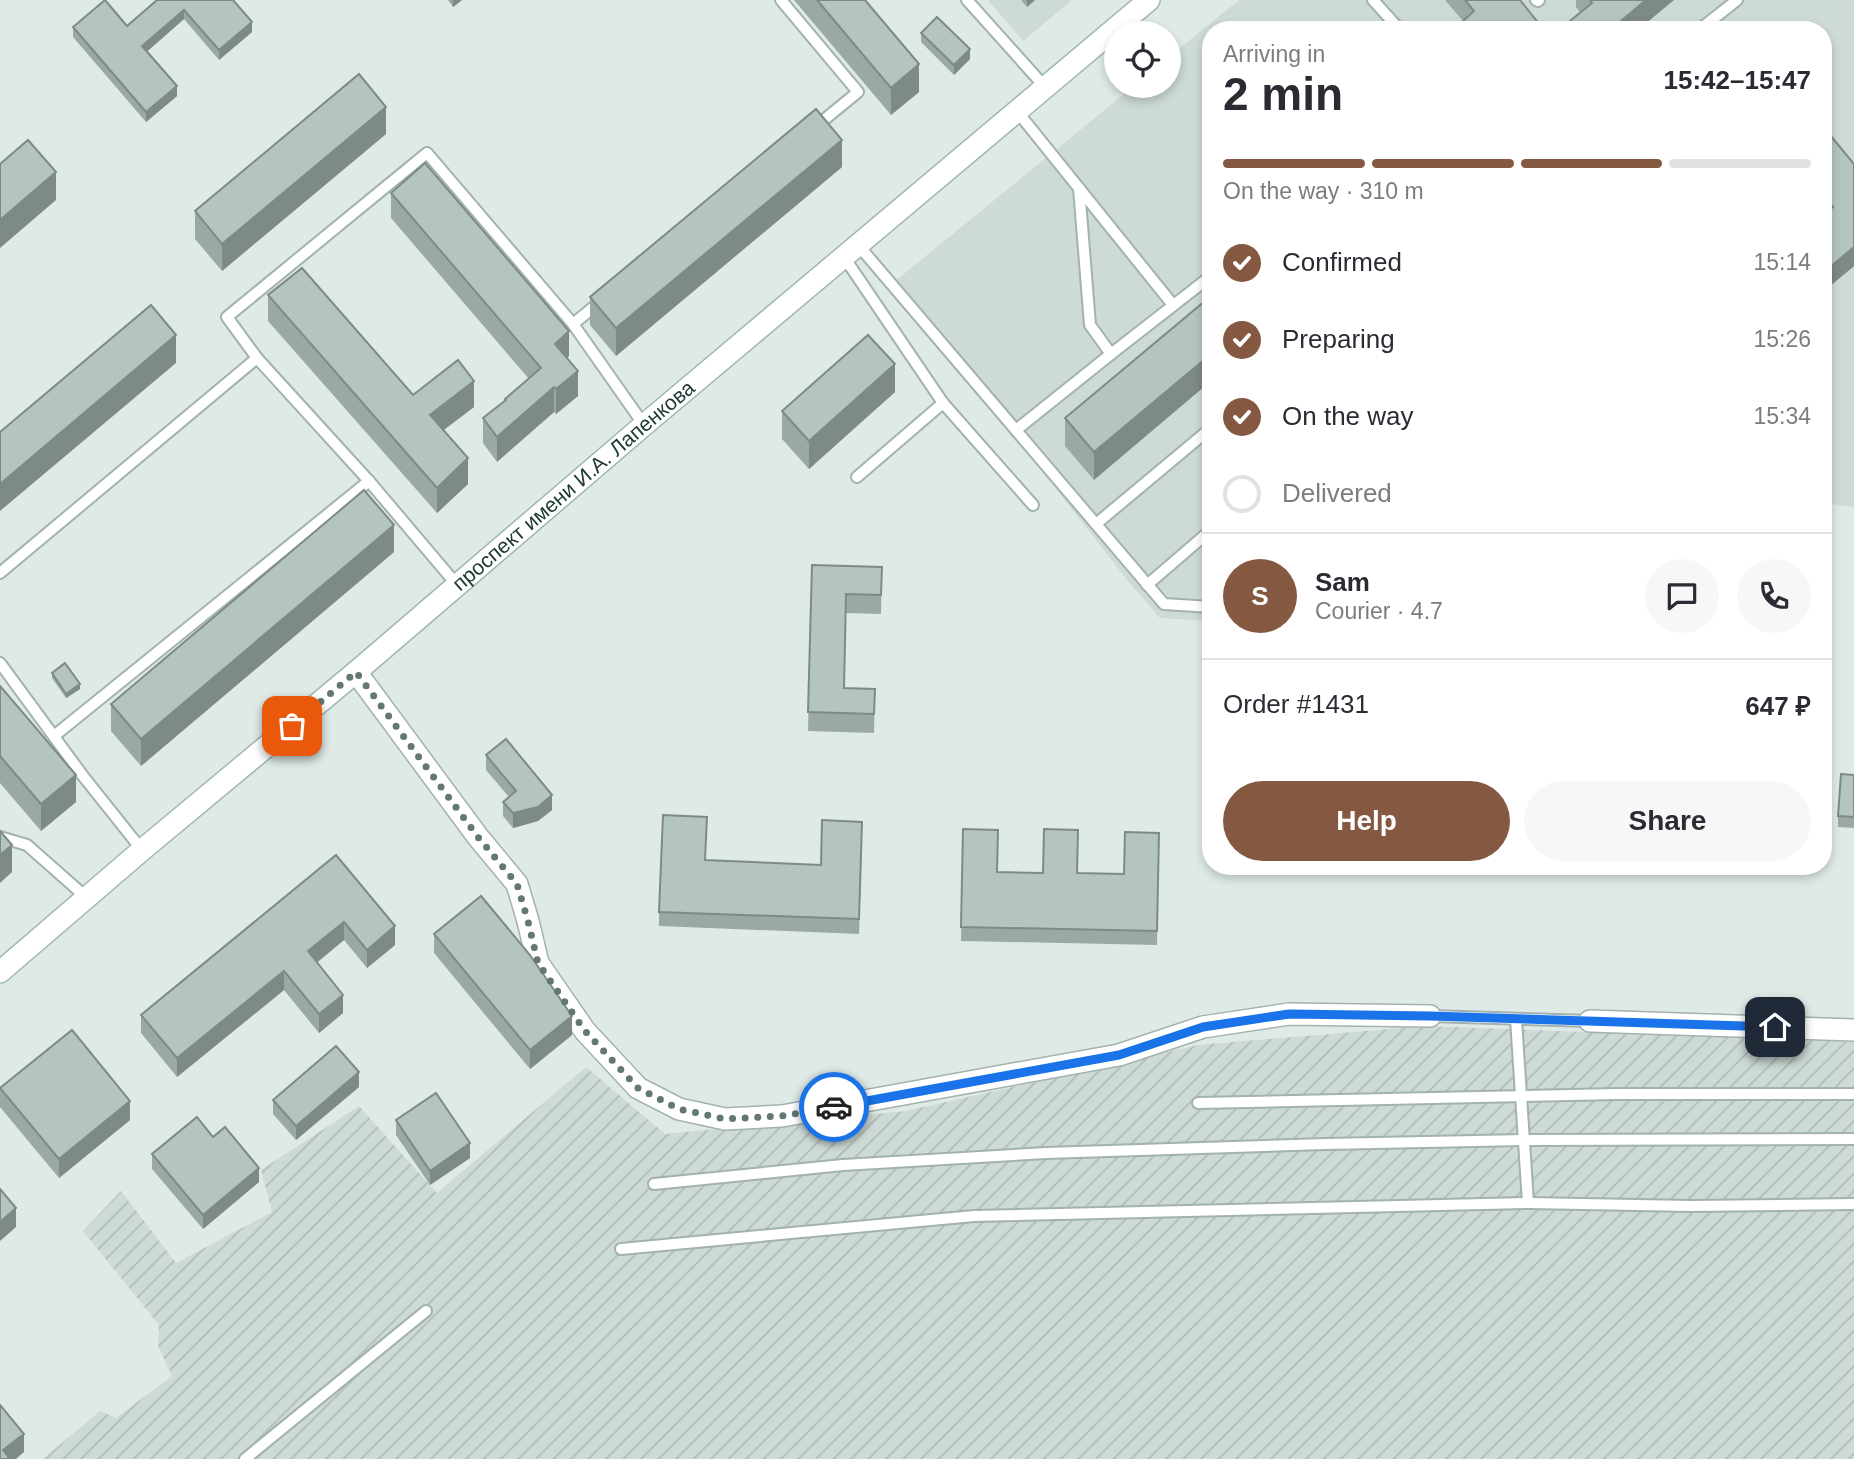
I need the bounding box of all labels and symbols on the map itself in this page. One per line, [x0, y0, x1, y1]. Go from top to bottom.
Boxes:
street label: проспект имени И.А. Лапенкова [448, 375, 699, 595]
pin [262, 696, 322, 756]
pin [1745, 997, 1805, 1057]
courier [799, 1072, 869, 1142]

